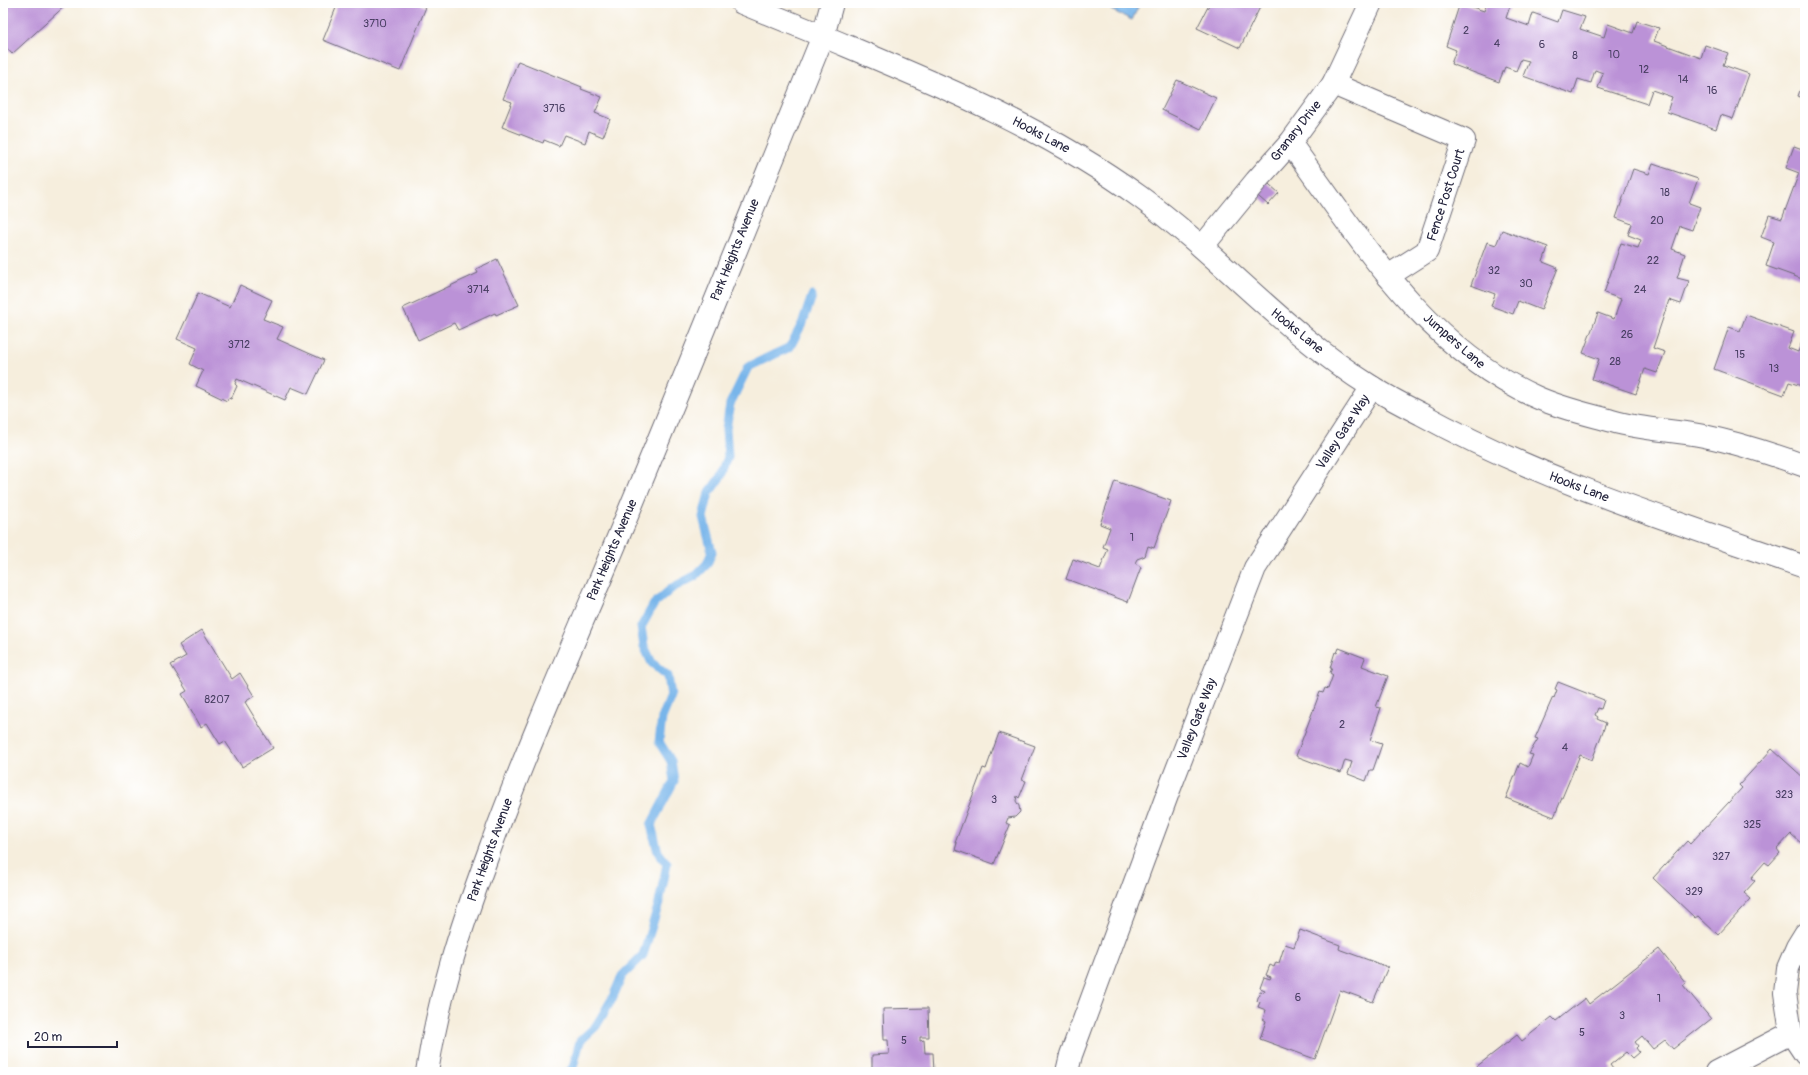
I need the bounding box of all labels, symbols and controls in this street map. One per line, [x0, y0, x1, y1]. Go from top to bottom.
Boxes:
house number: 3710 [363, 17, 387, 30]
house number: 2 [1463, 24, 1469, 37]
house number: 4 [1494, 37, 1501, 50]
house number: 6 [1539, 38, 1545, 51]
house number: 10 [1608, 48, 1620, 61]
house number: 8 [1572, 49, 1578, 62]
house number: 12 [1639, 63, 1649, 76]
house number: 14 [1678, 73, 1689, 86]
house number: 16 [1707, 84, 1717, 97]
street label: Granary Drive [1267, 97, 1325, 165]
house number: 3716 [543, 102, 565, 115]
street label: Hooks Lane [1009, 113, 1073, 157]
street label: Fence Post Court [1424, 146, 1469, 243]
house number: 18 [1660, 186, 1670, 199]
street label: Park Heights Avenue [707, 196, 763, 303]
house number: 20 [1650, 214, 1664, 227]
house number: 22 [1647, 254, 1659, 267]
house number: 32 [1488, 264, 1500, 277]
house number: 30 [1519, 277, 1533, 290]
house number: 3714 [467, 283, 490, 296]
house number: 24 [1634, 283, 1647, 296]
street label: Hooks Lane [1267, 305, 1327, 357]
street label: Jumpers Lane [1420, 310, 1489, 373]
house number: 26 [1621, 328, 1633, 341]
house number: 3712 [228, 338, 250, 351]
house number: 15 [1735, 348, 1745, 361]
house number: 28 [1609, 355, 1621, 368]
house number: 13 [1769, 362, 1779, 375]
street label: Valley Gate Way [1313, 391, 1373, 473]
street label: Hooks Lane [1547, 468, 1612, 506]
street label: Park Heights Avenue [583, 496, 641, 603]
house number: 1 [1130, 531, 1134, 544]
street label: Valley Gate Way [1174, 675, 1220, 762]
house number: 8207 [204, 693, 230, 706]
house number: 2 [1339, 718, 1345, 731]
house number: 4 [1562, 741, 1569, 754]
house number: 323 [1775, 788, 1793, 801]
house number: 3 [991, 793, 997, 806]
street label: Park Heights Avenue [464, 796, 516, 904]
house number: 325 [1743, 818, 1761, 831]
house number: 327 [1712, 850, 1730, 863]
house number: 329 [1685, 885, 1703, 898]
house number: 6 [1295, 991, 1301, 1004]
house number: 1 [1657, 992, 1661, 1005]
house number: 3 [1619, 1009, 1625, 1022]
scale bar [28, 1023, 117, 1049]
house number: 5 [1579, 1026, 1585, 1039]
text: 20 m [34, 1030, 63, 1045]
house number: 5 [901, 1034, 907, 1047]

